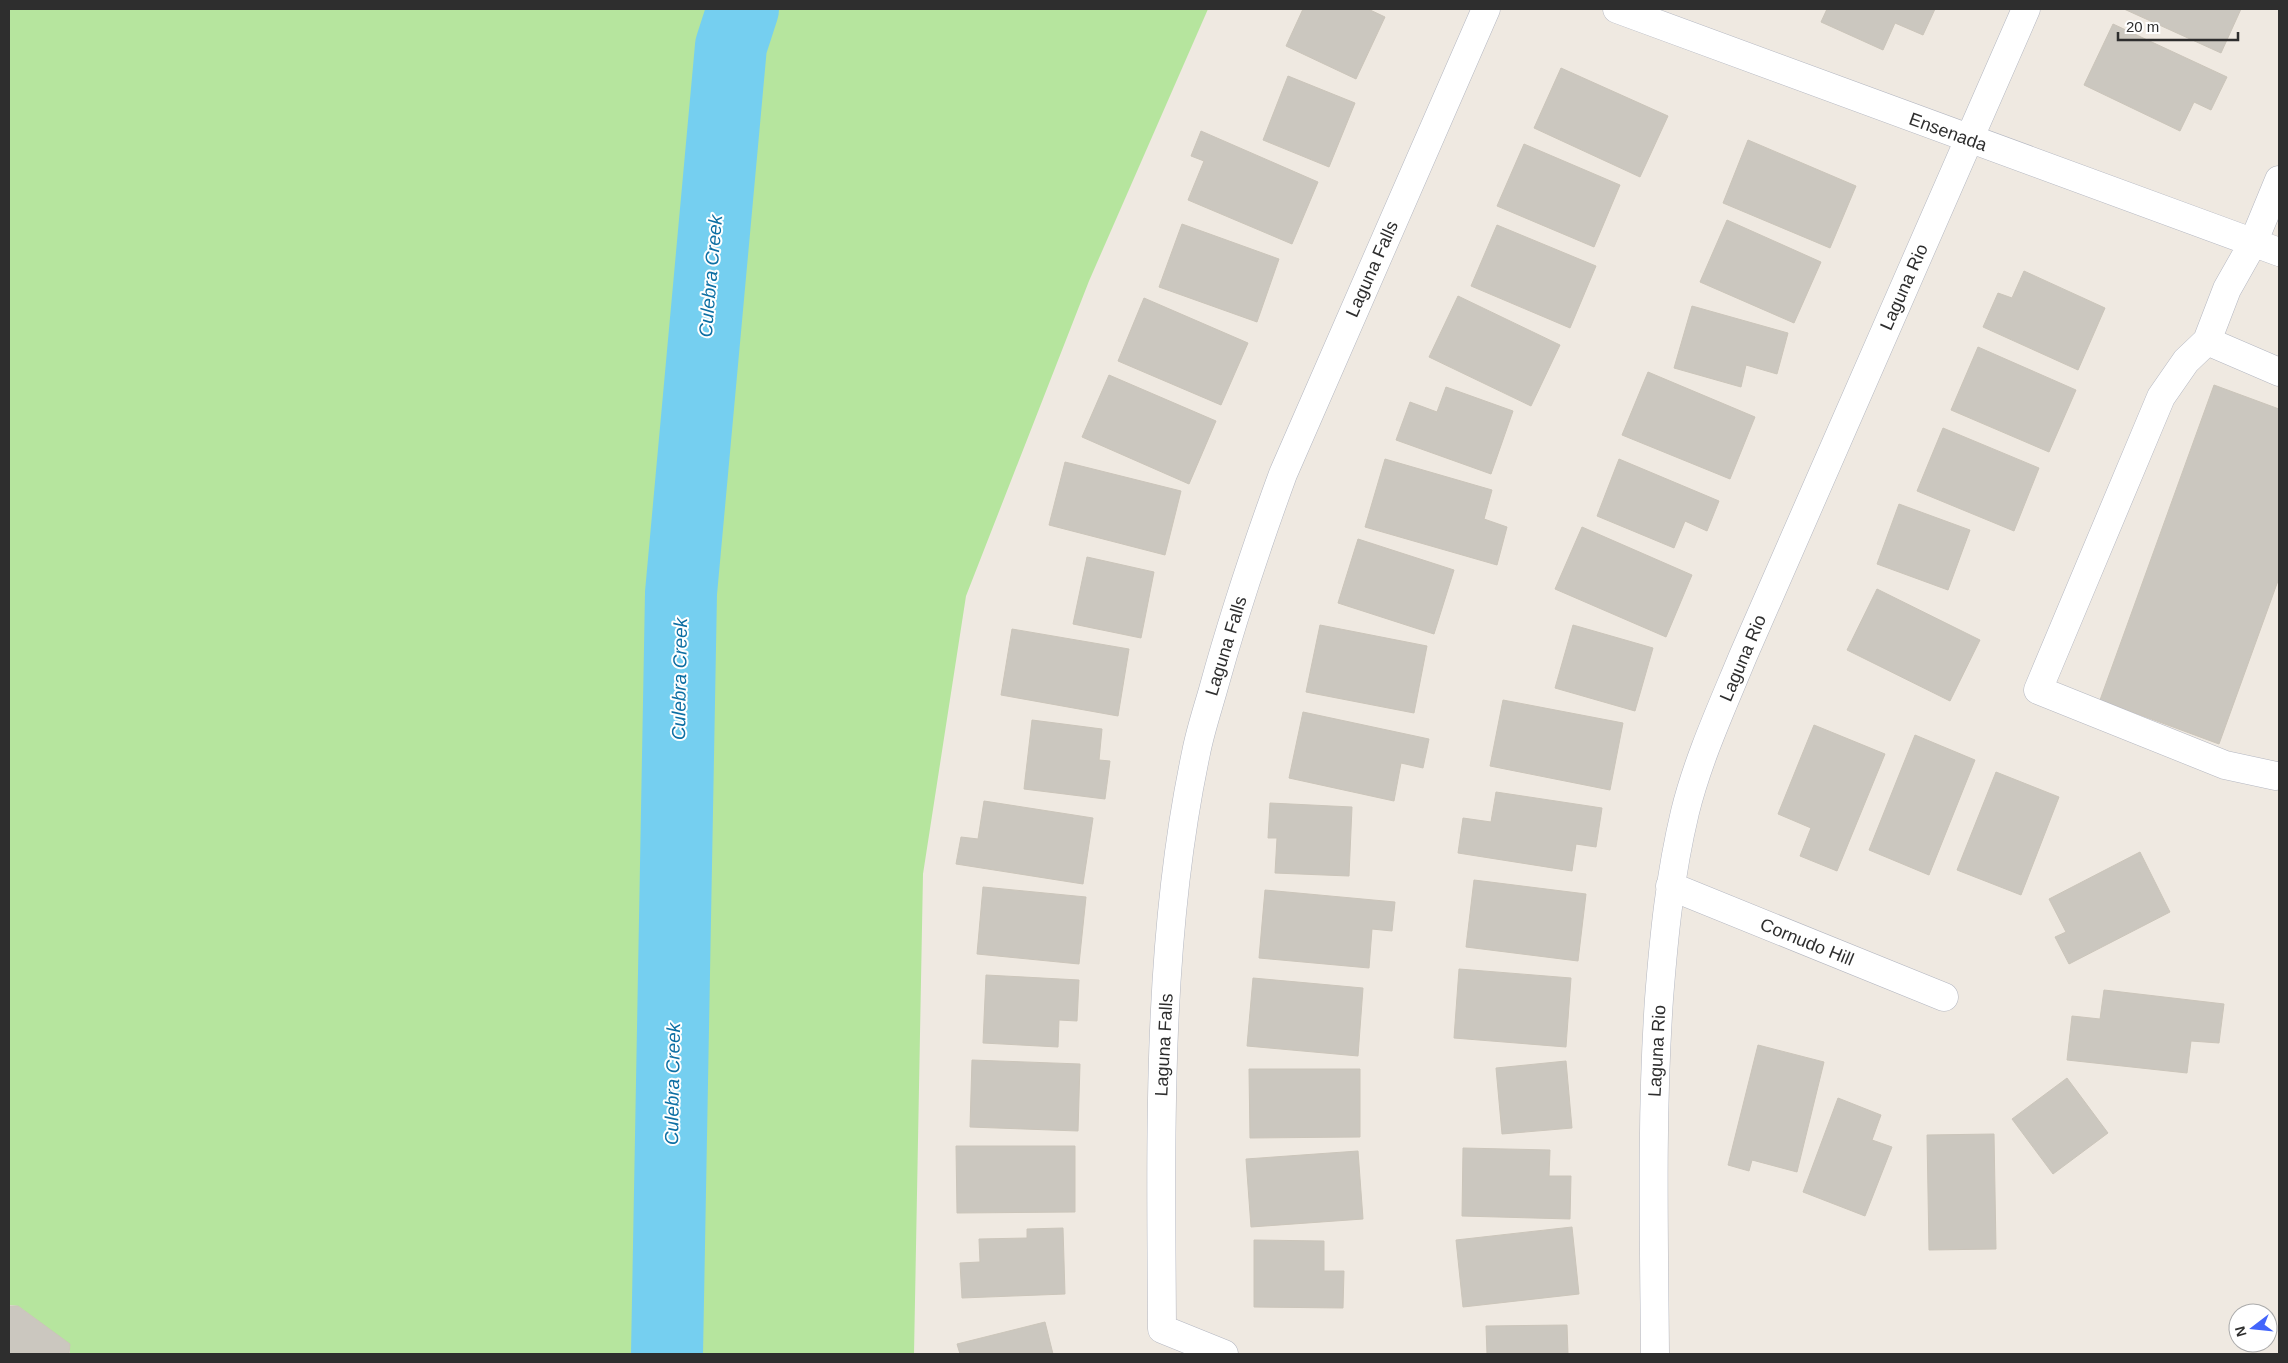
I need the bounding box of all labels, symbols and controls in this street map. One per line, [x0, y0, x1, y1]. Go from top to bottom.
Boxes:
scale bar [2118, 10, 2238, 42]
text: 20 m [2126, 18, 2159, 35]
street label: Ensenada [1906, 109, 1990, 156]
water label: Culebra Creek [695, 213, 726, 338]
street label: Laguna Falls [1342, 218, 1402, 320]
street label: Laguna Rio [1876, 241, 1932, 333]
street label: Laguna Falls [1201, 594, 1251, 698]
street label: Laguna Rio [1716, 612, 1770, 704]
water label: Culebra Creek [668, 616, 691, 740]
street label: Cornudo Hill [1757, 914, 1857, 970]
street label: Laguna Falls [1151, 993, 1177, 1097]
street label: Laguna Rio [1645, 1005, 1669, 1097]
water label: Culebra Creek [661, 1021, 684, 1145]
north arrow [2228, 1303, 2278, 1353]
text: N [2231, 1325, 2250, 1339]

